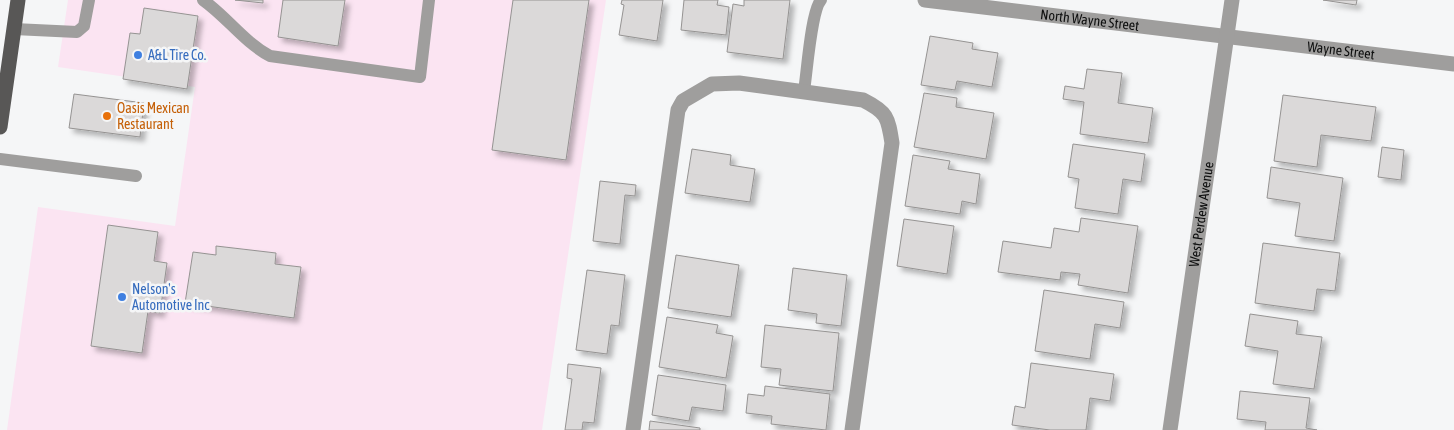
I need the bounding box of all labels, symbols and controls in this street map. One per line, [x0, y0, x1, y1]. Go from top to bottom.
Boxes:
street label: North Wayne Street [1039, 6, 1140, 34]
street label: Wayne Street [1306, 38, 1376, 62]
place label: A&L Tire Co. [148, 47, 206, 63]
marker: A&L Tire Co. [132, 49, 144, 61]
place label: Oasis Mexican Restaurant [117, 100, 190, 132]
marker: Oasis Mexican Restaurant [101, 110, 113, 122]
street label: West Perdew Avenue [1186, 161, 1217, 268]
place label: Nelson's Automotive Inc [132, 281, 210, 313]
marker: Nelson's Automotive Inc [116, 291, 128, 303]

